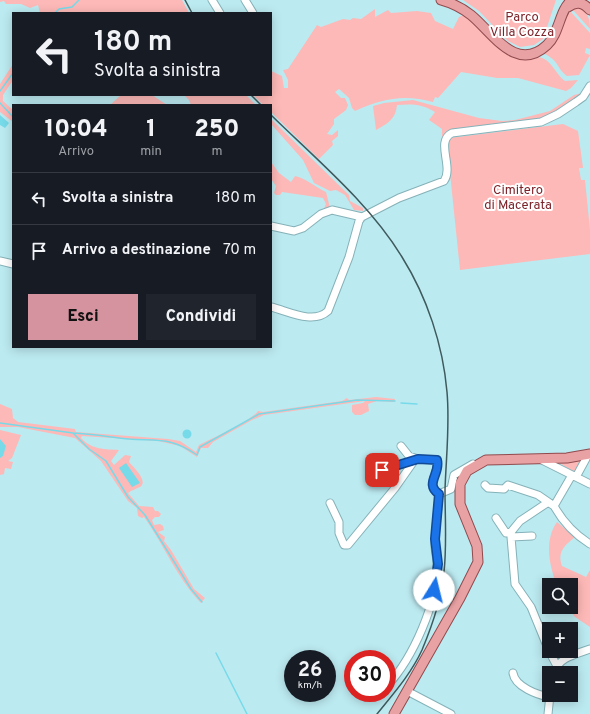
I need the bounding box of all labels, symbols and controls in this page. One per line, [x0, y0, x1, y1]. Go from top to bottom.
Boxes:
park label: Parco Villa Cozza [490, 10, 554, 41]
text: 180 m [94, 25, 172, 61]
icon: left [28, 28, 80, 80]
text: Svolta a sinistra [94, 60, 221, 83]
text: 10:04 [45, 115, 108, 145]
text: 1 [146, 115, 156, 145]
text: 250 [194, 115, 239, 145]
text: Arrivo [58, 144, 94, 160]
text: min [140, 144, 162, 160]
text: m [211, 144, 222, 160]
park label: Cimitero di Macerata [484, 183, 552, 214]
icon: left [28, 188, 50, 210]
text: Svolta a sinistra [62, 189, 173, 208]
text: 180 m [216, 189, 256, 208]
icon: arrive [28, 240, 50, 262]
text: Arrivo a destinazione [62, 241, 211, 260]
text: 70 m [223, 241, 256, 260]
button: Esci [28, 294, 138, 340]
button: Condividi [146, 294, 256, 340]
pin [365, 453, 399, 487]
icon: arrive [371, 459, 393, 481]
position arrow [413, 569, 455, 611]
map controls [542, 578, 578, 702]
button: search [542, 578, 578, 614]
button: + [542, 622, 578, 658]
speed limit sign: 30 [344, 650, 396, 702]
text: 26 [298, 658, 322, 684]
button: − [542, 666, 578, 702]
text: km/h [298, 679, 322, 692]

